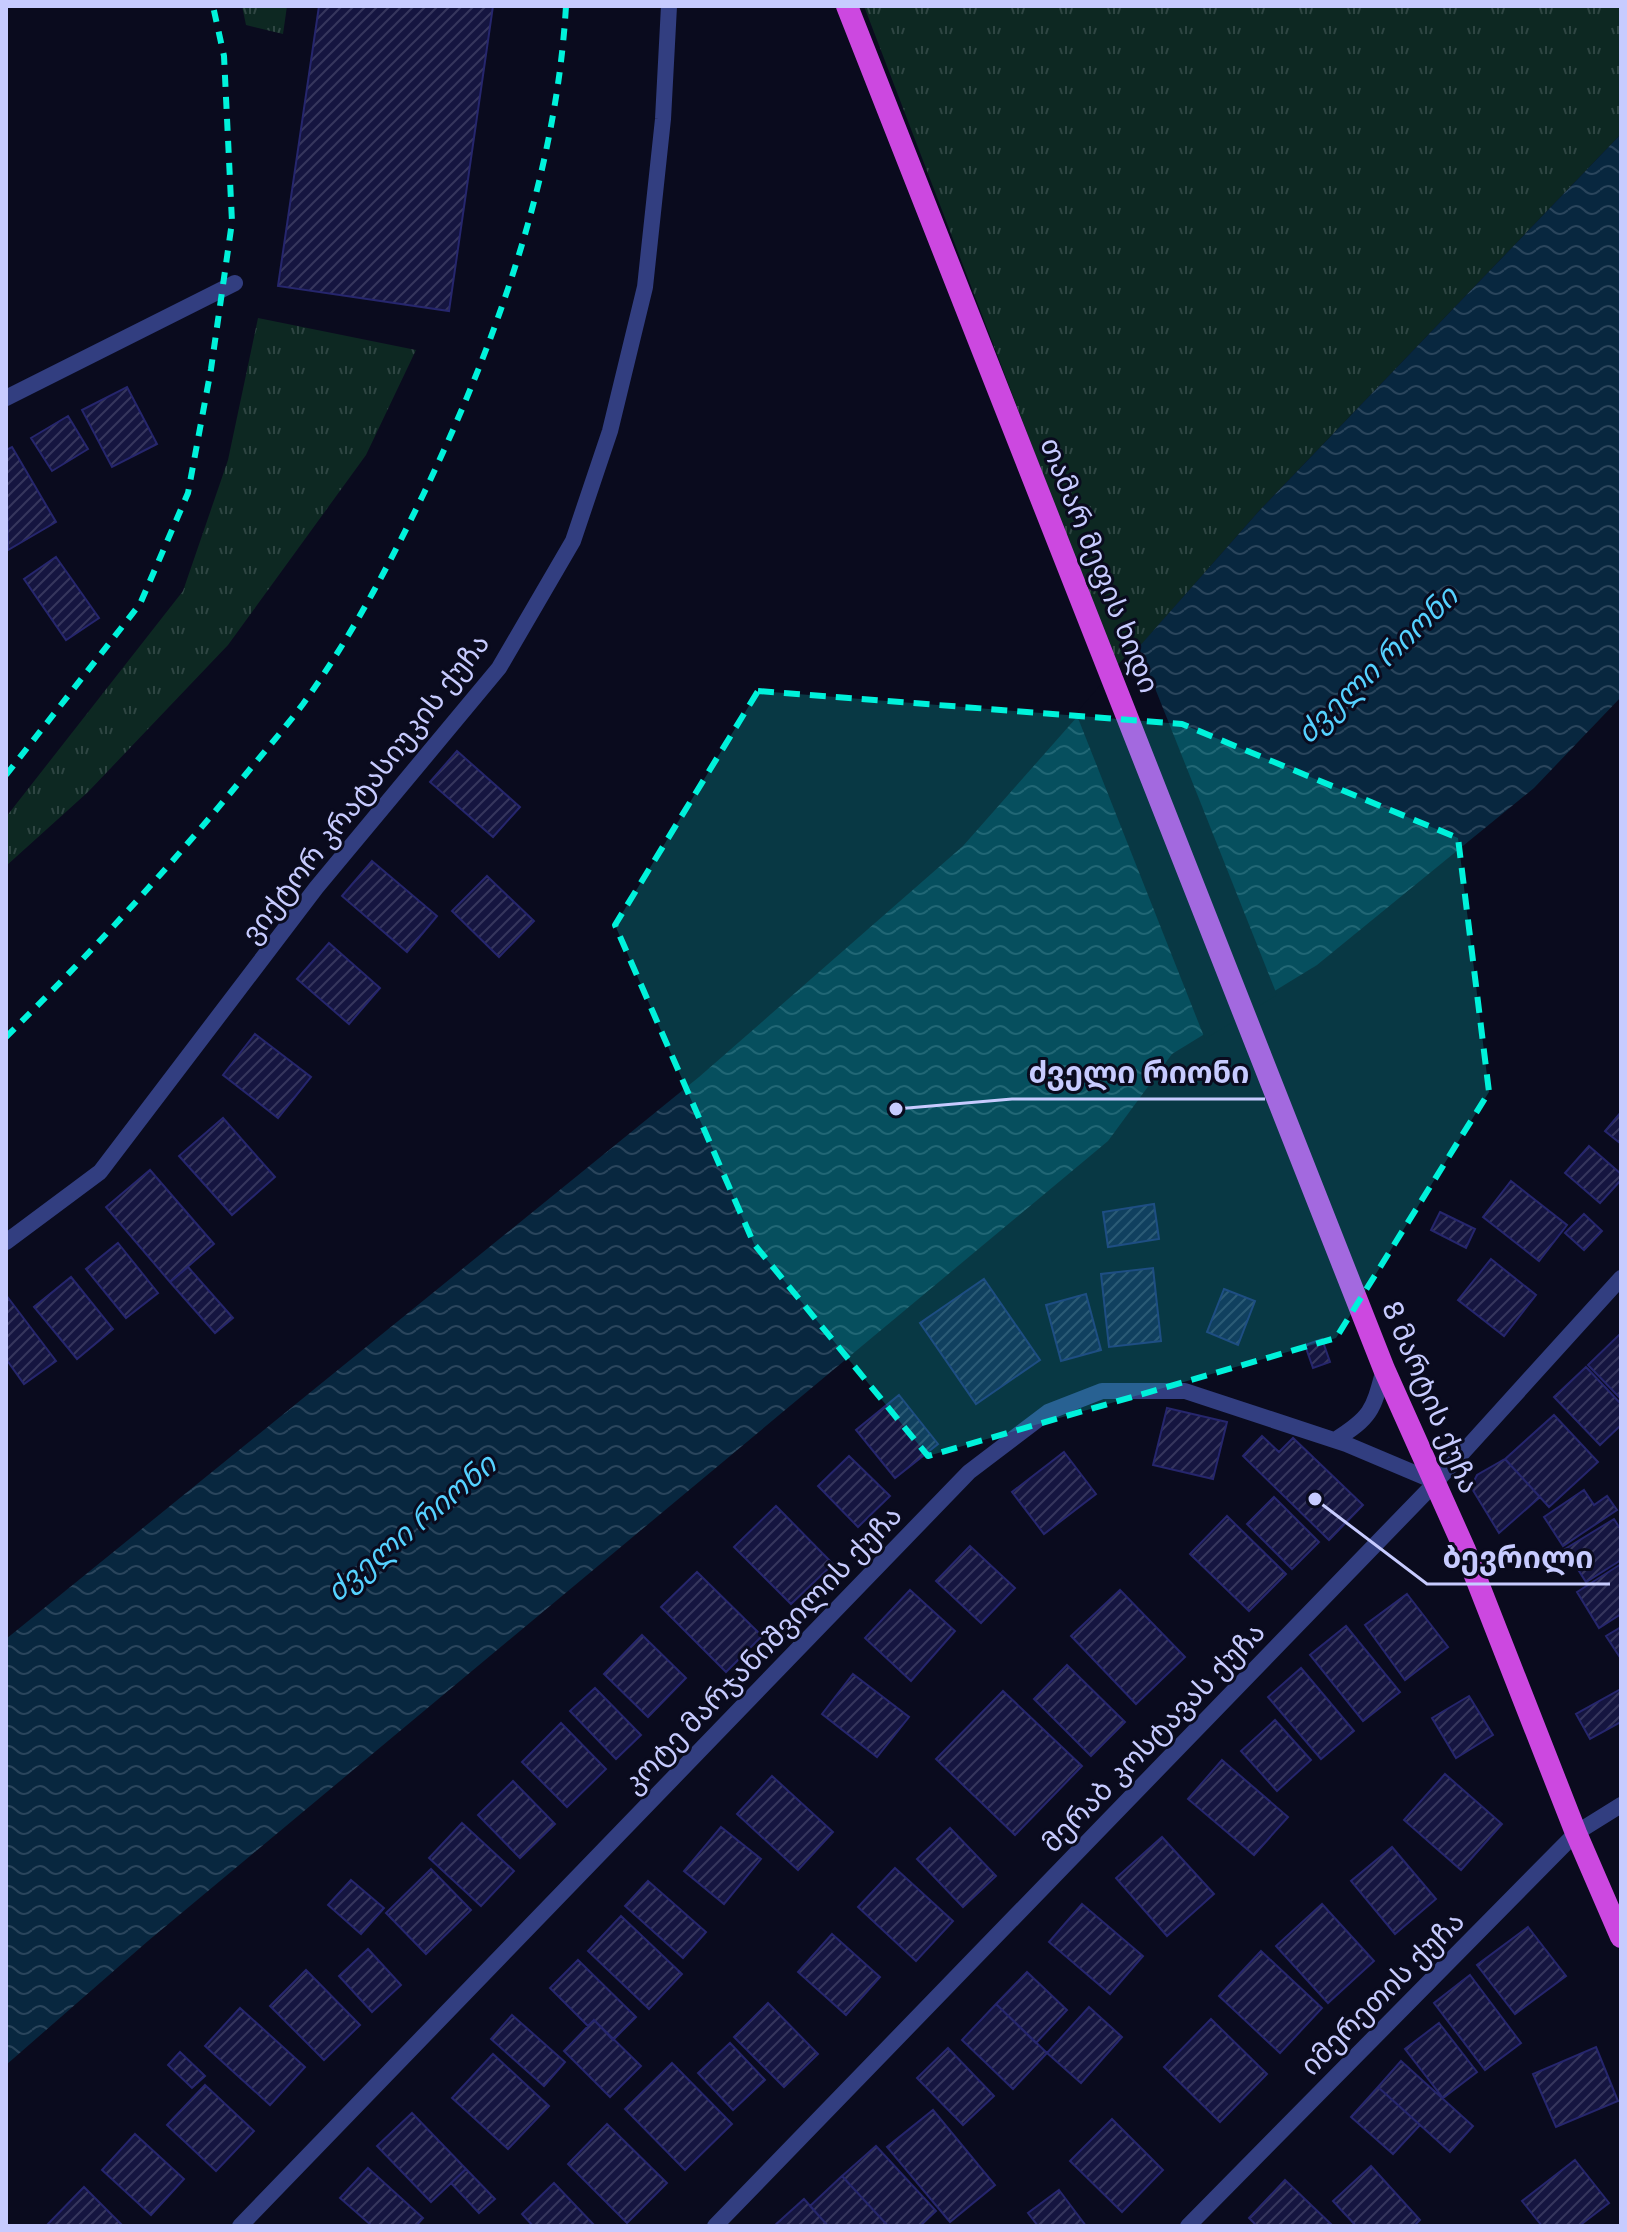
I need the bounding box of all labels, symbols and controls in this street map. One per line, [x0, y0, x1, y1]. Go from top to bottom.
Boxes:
street label: თამარ მეფის ხიდი [1033, 432, 1167, 698]
water label: ძველი რიონი [1288, 577, 1467, 751]
street label: ვიქტორ კრატასიუკის ქუჩა [234, 627, 496, 949]
callout: ძველი რიონი [1012, 1045, 1265, 1099]
text: ძველი რიონი [1029, 1054, 1249, 1091]
street label: 8 მარტის ქუჩა [1375, 1296, 1487, 1498]
water label: ძველი რიონი [318, 1445, 505, 1610]
street label: კოტე მარჯანიშვილის ქუჩა [616, 1498, 908, 1800]
callout: ბევრილი [1427, 1530, 1610, 1584]
text: ბევრილი [1443, 1539, 1593, 1576]
street label: მერაბ კოსტავას ქუჩა [1034, 1615, 1272, 1859]
street label: იმერეთის ქუჩა [1293, 1904, 1471, 2082]

